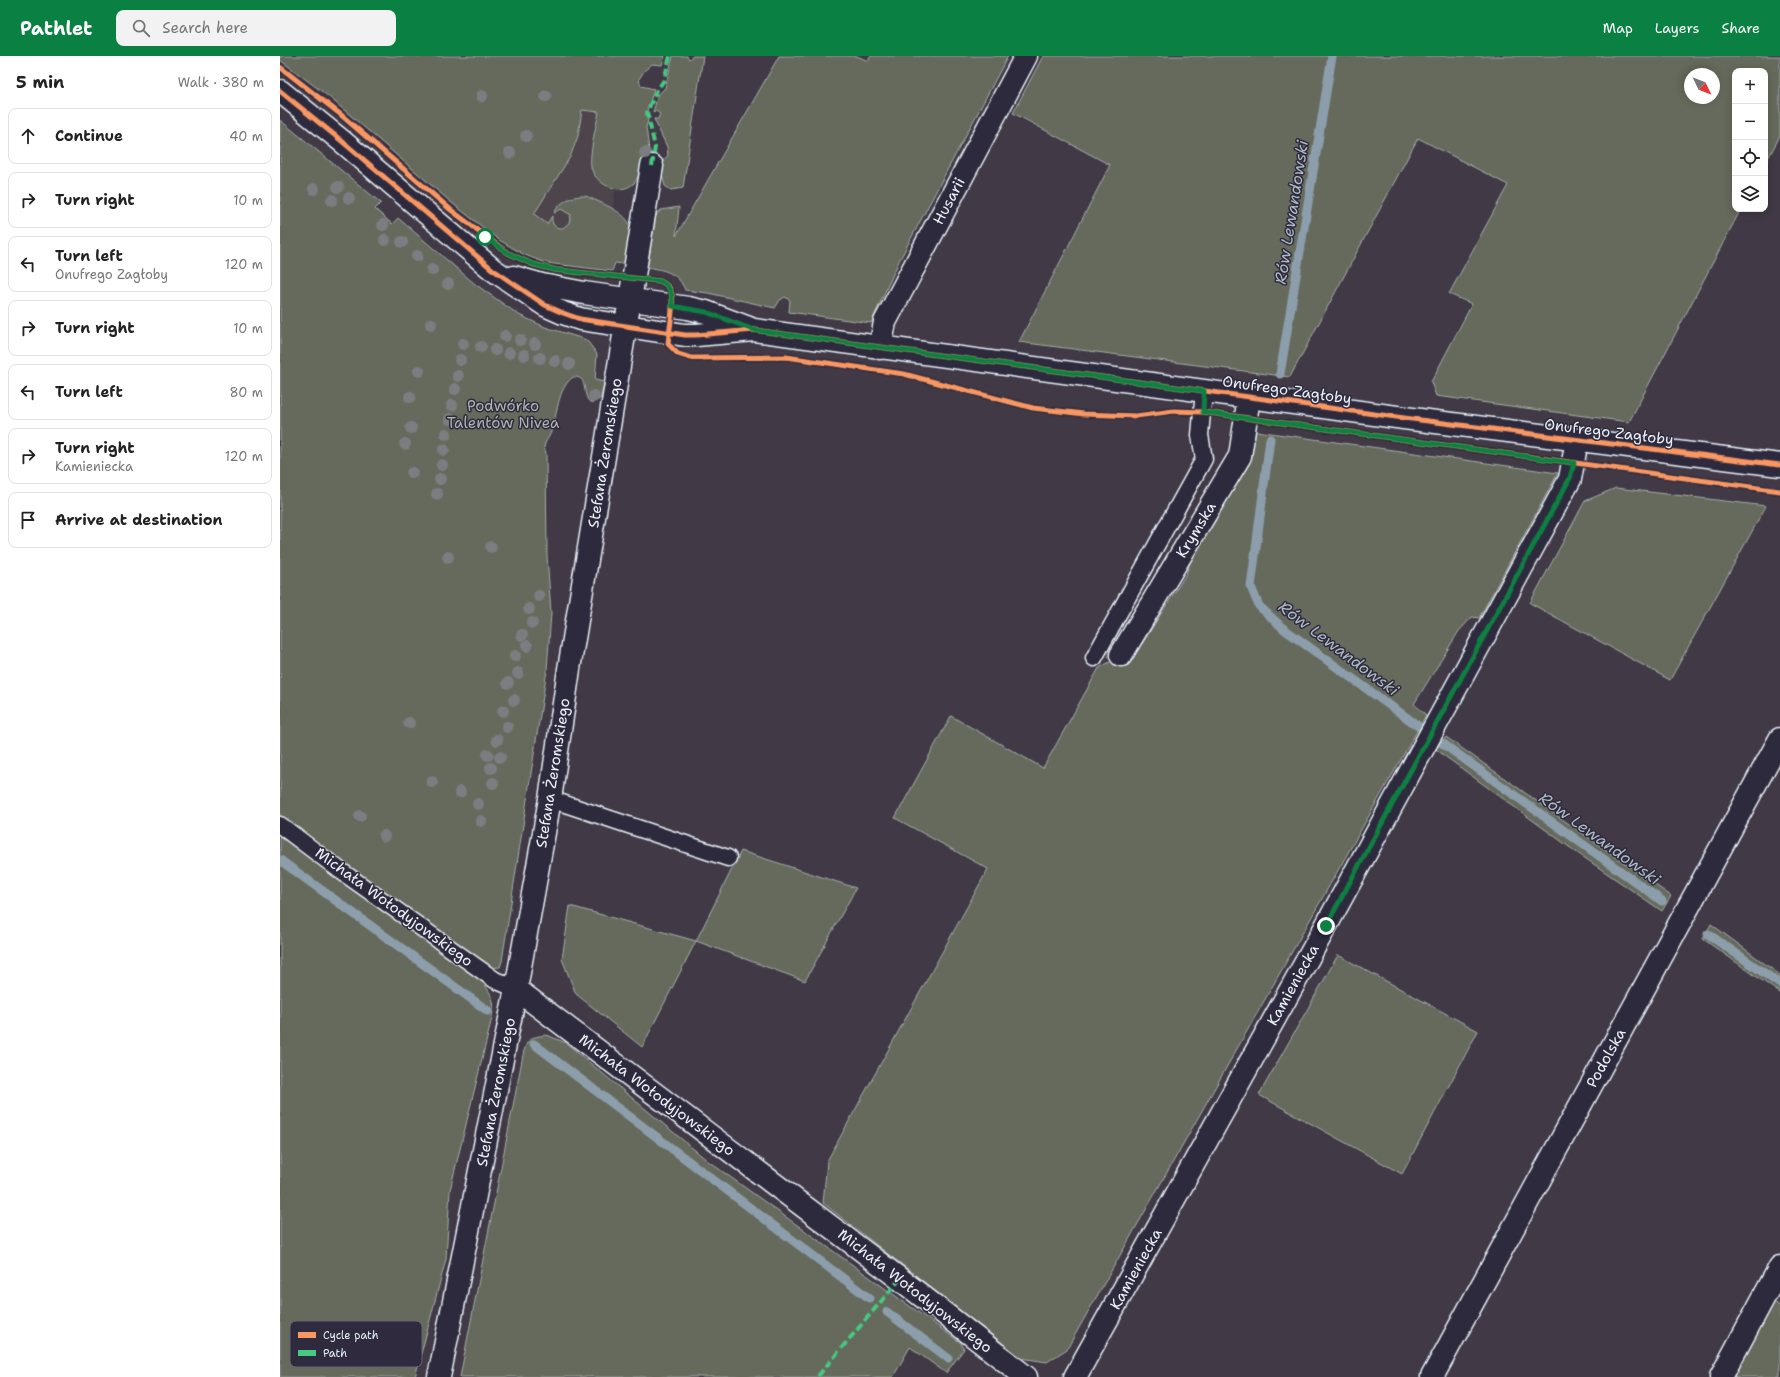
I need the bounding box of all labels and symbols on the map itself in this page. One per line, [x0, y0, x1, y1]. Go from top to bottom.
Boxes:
north arrow [1684, 68, 1720, 104]
water label: Rów Lewandowski [1270, 138, 1313, 286]
street label: Husarii [928, 174, 970, 228]
route start [476, 228, 494, 246]
street label: Onufrego Zagłoby [1221, 371, 1353, 409]
street label: Stefana Żeromskiego [583, 377, 627, 529]
park label: Podwórko Talentów Nivea [447, 396, 560, 433]
street label: Onufrego Zagłoby [1543, 414, 1675, 450]
street label: Krymska [1172, 498, 1221, 562]
water label: Rów Lewandowski [1274, 596, 1403, 701]
street label: Stefana Żeromskiego [531, 697, 575, 849]
water label: Rów Lewandowski [1535, 787, 1665, 890]
street label: Michała Wołodyjowskiego [311, 843, 477, 971]
route end [1317, 917, 1335, 935]
street label: Kamieniecka [1262, 940, 1324, 1029]
street label: Stefana Żeromskiego [472, 1016, 520, 1168]
street label: Podolska [1582, 1024, 1631, 1091]
street label: Michała Wołodyjowskiego [575, 1030, 739, 1160]
street label: Michała Wołodyjowskiego [834, 1224, 996, 1358]
street label: Kamieniecka [1105, 1224, 1167, 1313]
legend [290, 1321, 422, 1367]
text: Cycle path [323, 1328, 379, 1343]
text: Path [323, 1346, 347, 1361]

